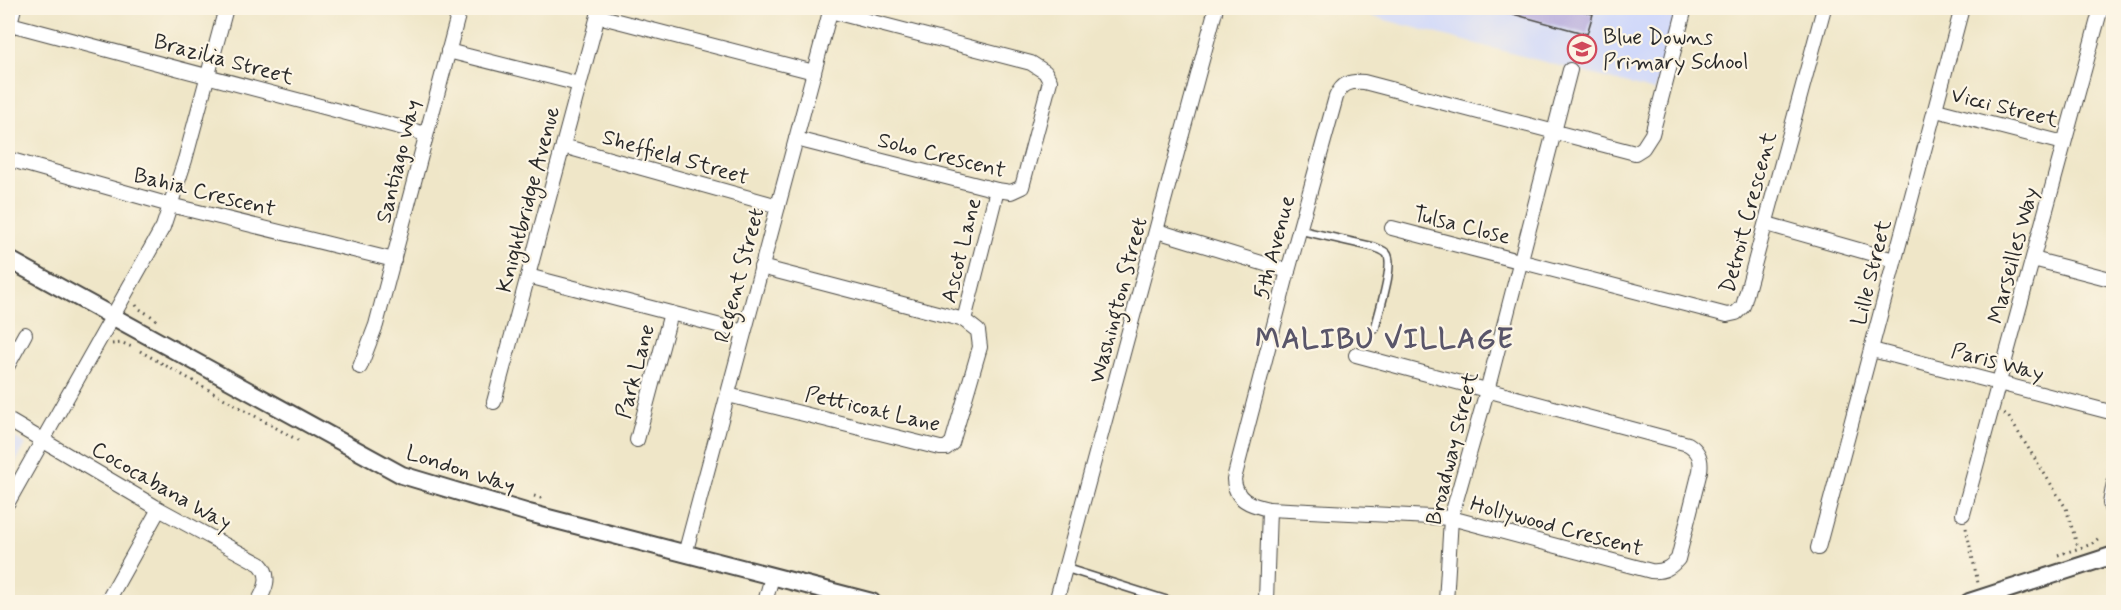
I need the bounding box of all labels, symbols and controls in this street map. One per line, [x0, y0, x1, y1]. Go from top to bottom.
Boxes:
place label: Blue Downs Primary School [1603, 24, 1748, 77]
street label: Brazilia Street [150, 28, 297, 92]
school or university icon: Blue Downs Primary School [1566, 33, 1598, 65]
street label: Vicci Street [1948, 81, 2061, 135]
street label: Santiago Way [370, 97, 429, 226]
street label: Knightbridge Avenue [491, 103, 570, 296]
street label: Sheffield Street [599, 124, 752, 192]
street label: Soho Crescent [875, 126, 1009, 185]
street label: Detroit Crescent [1714, 129, 1784, 296]
street label: Bahia Crescent [131, 162, 278, 224]
street label: Marseilles Way [1982, 184, 2046, 327]
street label: 5th Avenue [1248, 192, 1302, 303]
street label: Ascot Lane [935, 195, 989, 306]
street label: Tulsa Close [1410, 200, 1513, 252]
street label: Regent Street [708, 205, 774, 347]
street label: Washington Street [1083, 214, 1157, 387]
street label: Lille Street [1845, 217, 1899, 328]
street label: Park Lane [610, 321, 662, 422]
district label: MALIBU VILLAGE [1255, 322, 1515, 359]
street label: Paris Way [1948, 337, 2047, 389]
street label: Broadway Street [1420, 369, 1486, 528]
street label: Petticoat Lane [802, 381, 943, 439]
street label: Cococabana Way [86, 435, 236, 538]
street label: London Way [402, 439, 518, 501]
street label: Hollywood Crescent [1467, 490, 1646, 563]

